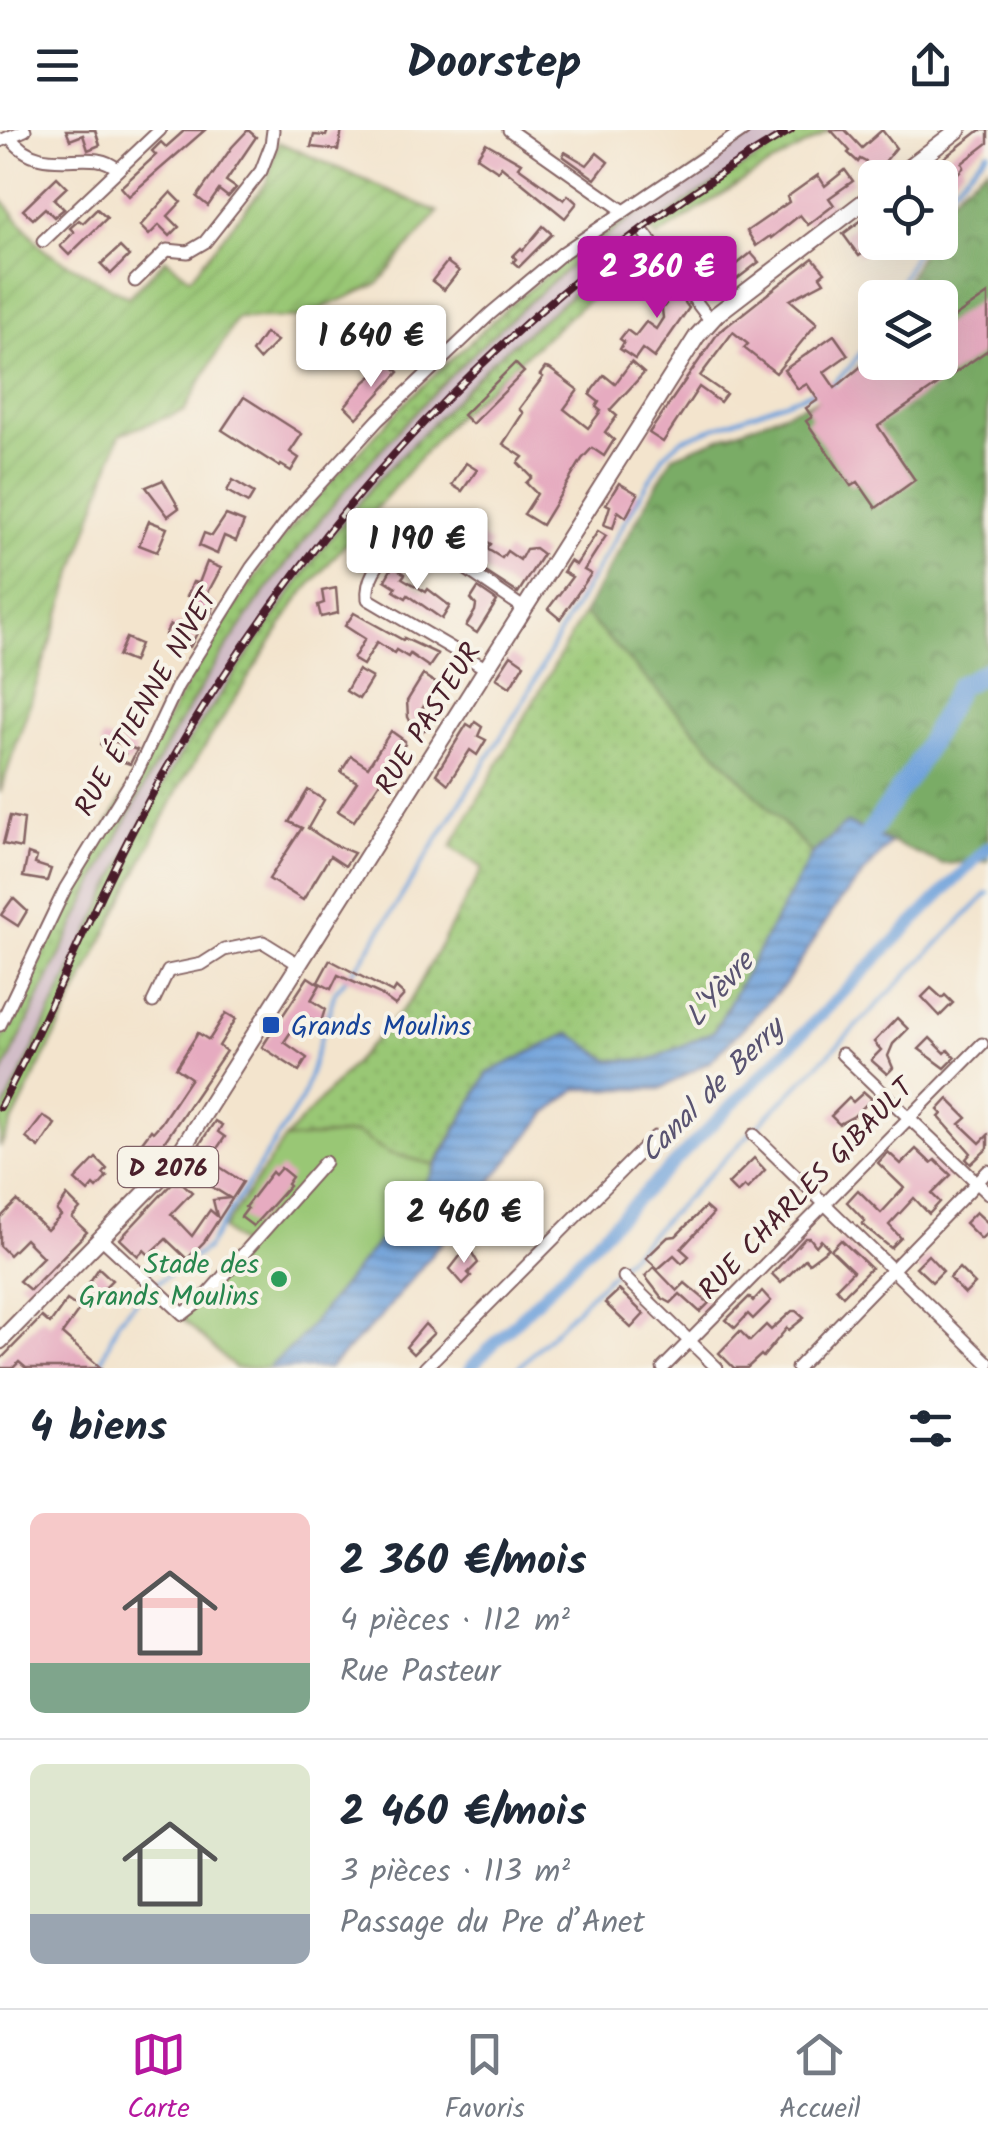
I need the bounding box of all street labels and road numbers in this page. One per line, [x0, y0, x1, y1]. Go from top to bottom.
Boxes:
street label: RUE ÉTIENNE NIVET [64, 579, 232, 826]
street label: RUE PASTEUR [364, 634, 494, 804]
street label: RUE CHARLES GIBAULT [688, 1067, 927, 1311]
road number: D 2076 [118, 1147, 218, 1187]

